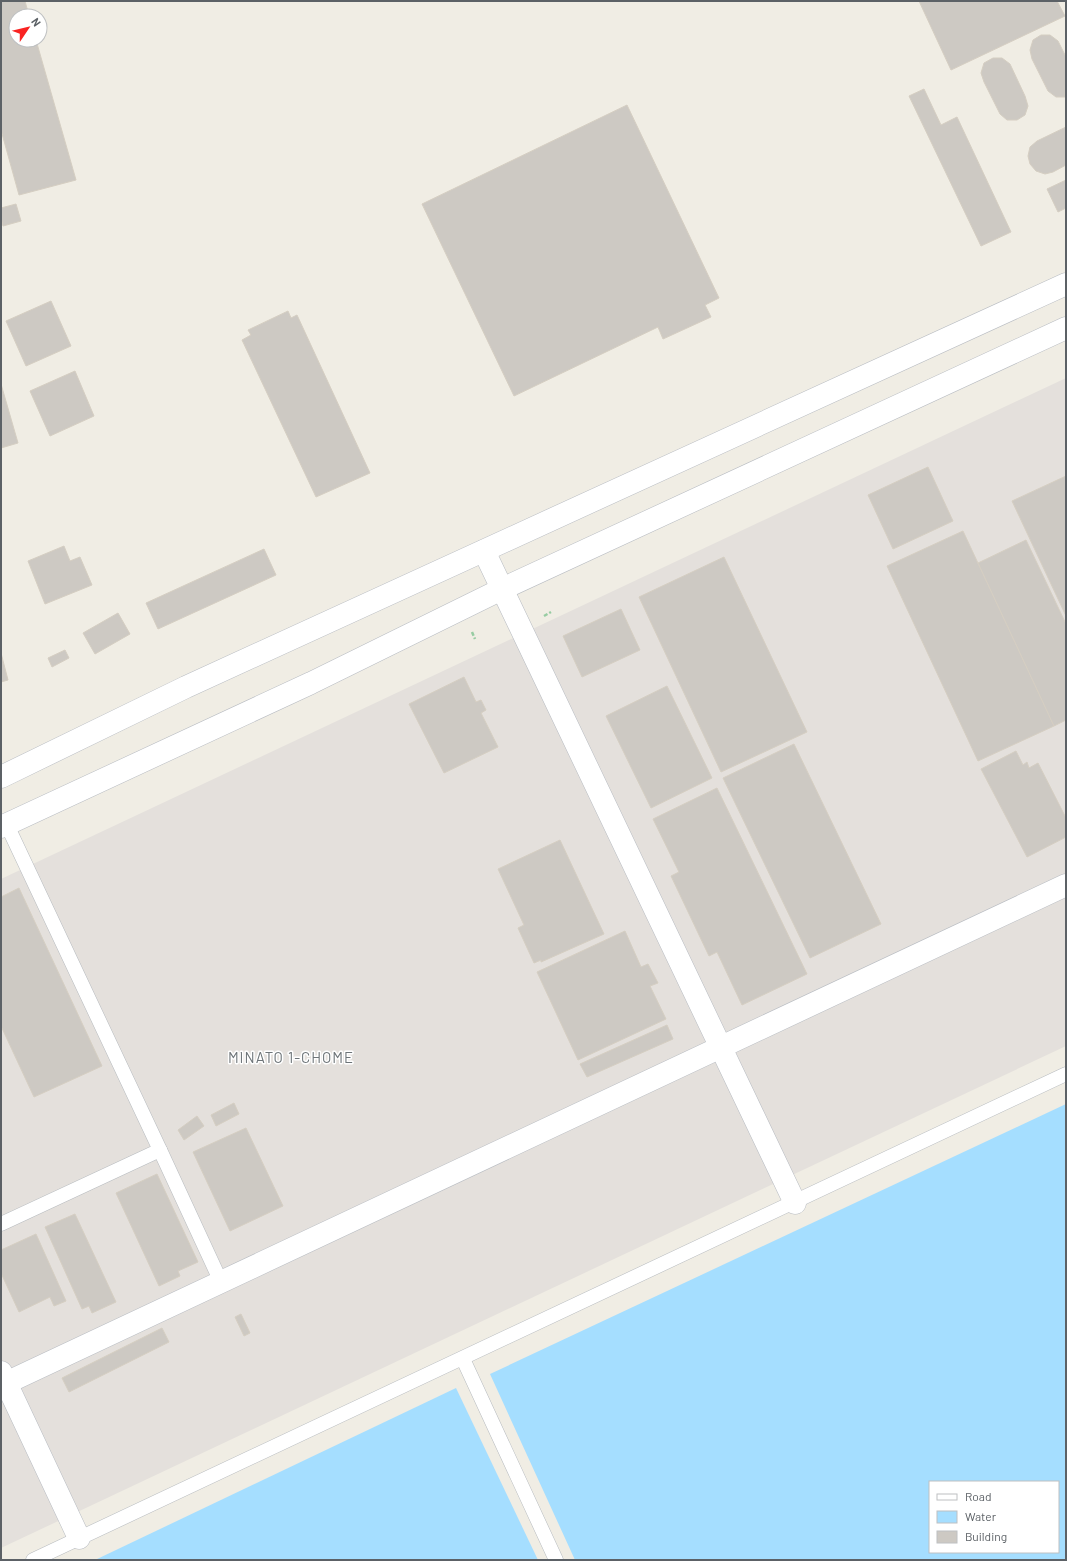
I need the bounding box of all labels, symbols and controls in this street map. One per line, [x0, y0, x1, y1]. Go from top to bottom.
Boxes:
north arrow [8, 8, 48, 48]
text: N [29, 15, 44, 29]
district label: MINATO 1-CHOME [228, 1048, 354, 1066]
legend [929, 1481, 1059, 1553]
text: Road [965, 1489, 992, 1503]
text: Water [965, 1509, 997, 1523]
text: Building [965, 1529, 1007, 1543]

